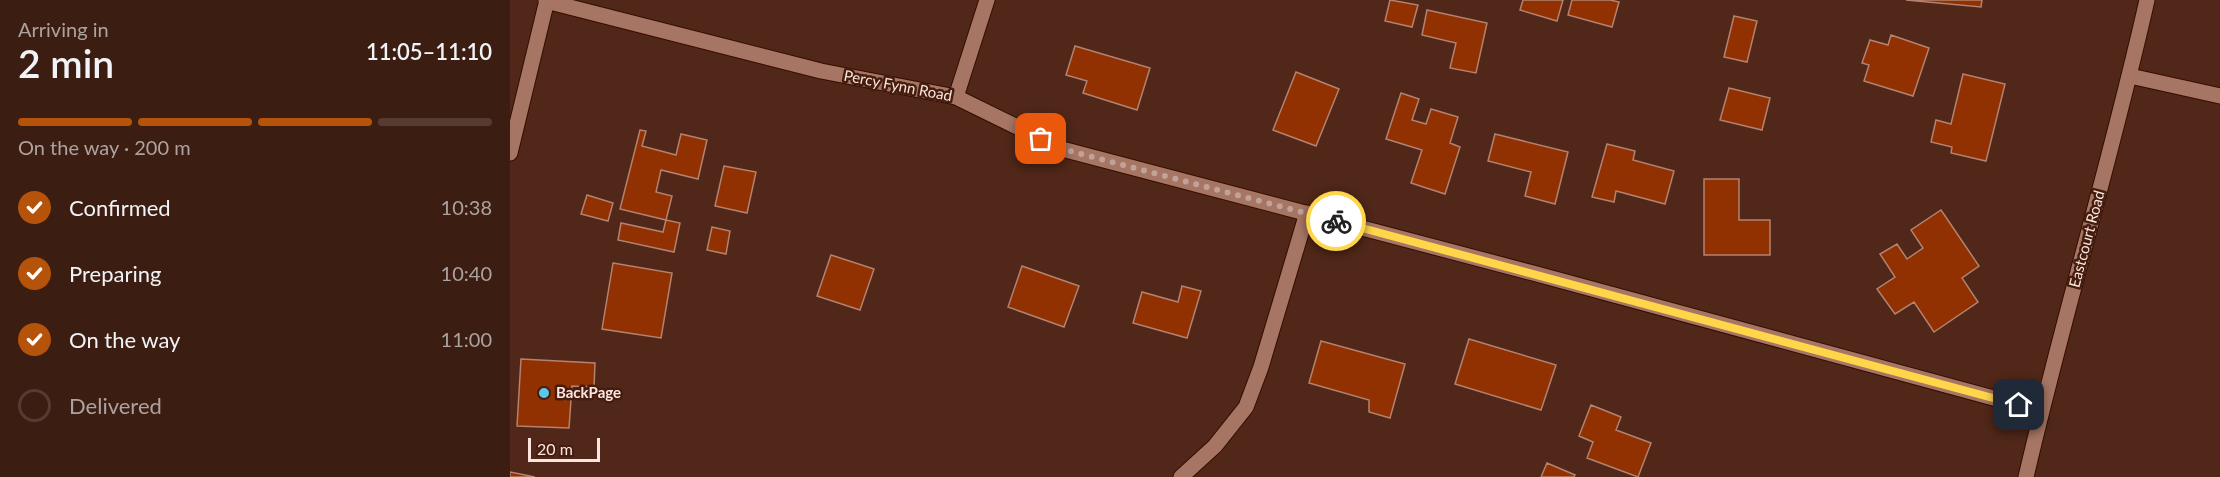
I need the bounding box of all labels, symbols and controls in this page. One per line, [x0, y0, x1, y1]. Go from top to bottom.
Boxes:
text: Arriving in [18, 17, 109, 41]
text: 11:05–11:10 [366, 38, 492, 65]
text: 2 min [18, 40, 114, 86]
street label: Percy Fynn Road [843, 66, 954, 104]
pin [1015, 113, 1066, 164]
icon: bag [1024, 122, 1057, 155]
text: On the way · 200 m [18, 135, 191, 159]
street label: Eastcourt Road [2064, 188, 2108, 289]
icon: check [18, 191, 51, 224]
courier [1306, 191, 1366, 251]
text: Confirmed [69, 194, 171, 221]
text: 10:38 [441, 195, 492, 219]
icon: bike [1320, 205, 1353, 238]
icon: check [18, 257, 51, 290]
text: Preparing [69, 260, 161, 287]
text: 10:40 [441, 261, 492, 285]
icon: check [18, 323, 51, 356]
text: On the way [69, 326, 180, 353]
text: 11:00 [441, 327, 492, 351]
pin [1993, 379, 2044, 430]
place label: BackPage [556, 383, 621, 401]
marker: BackPage [537, 386, 551, 400]
icon: home [2002, 388, 2035, 421]
text: Delivered [69, 392, 162, 419]
scale bar [528, 435, 600, 462]
text: 20 m [537, 439, 573, 458]

